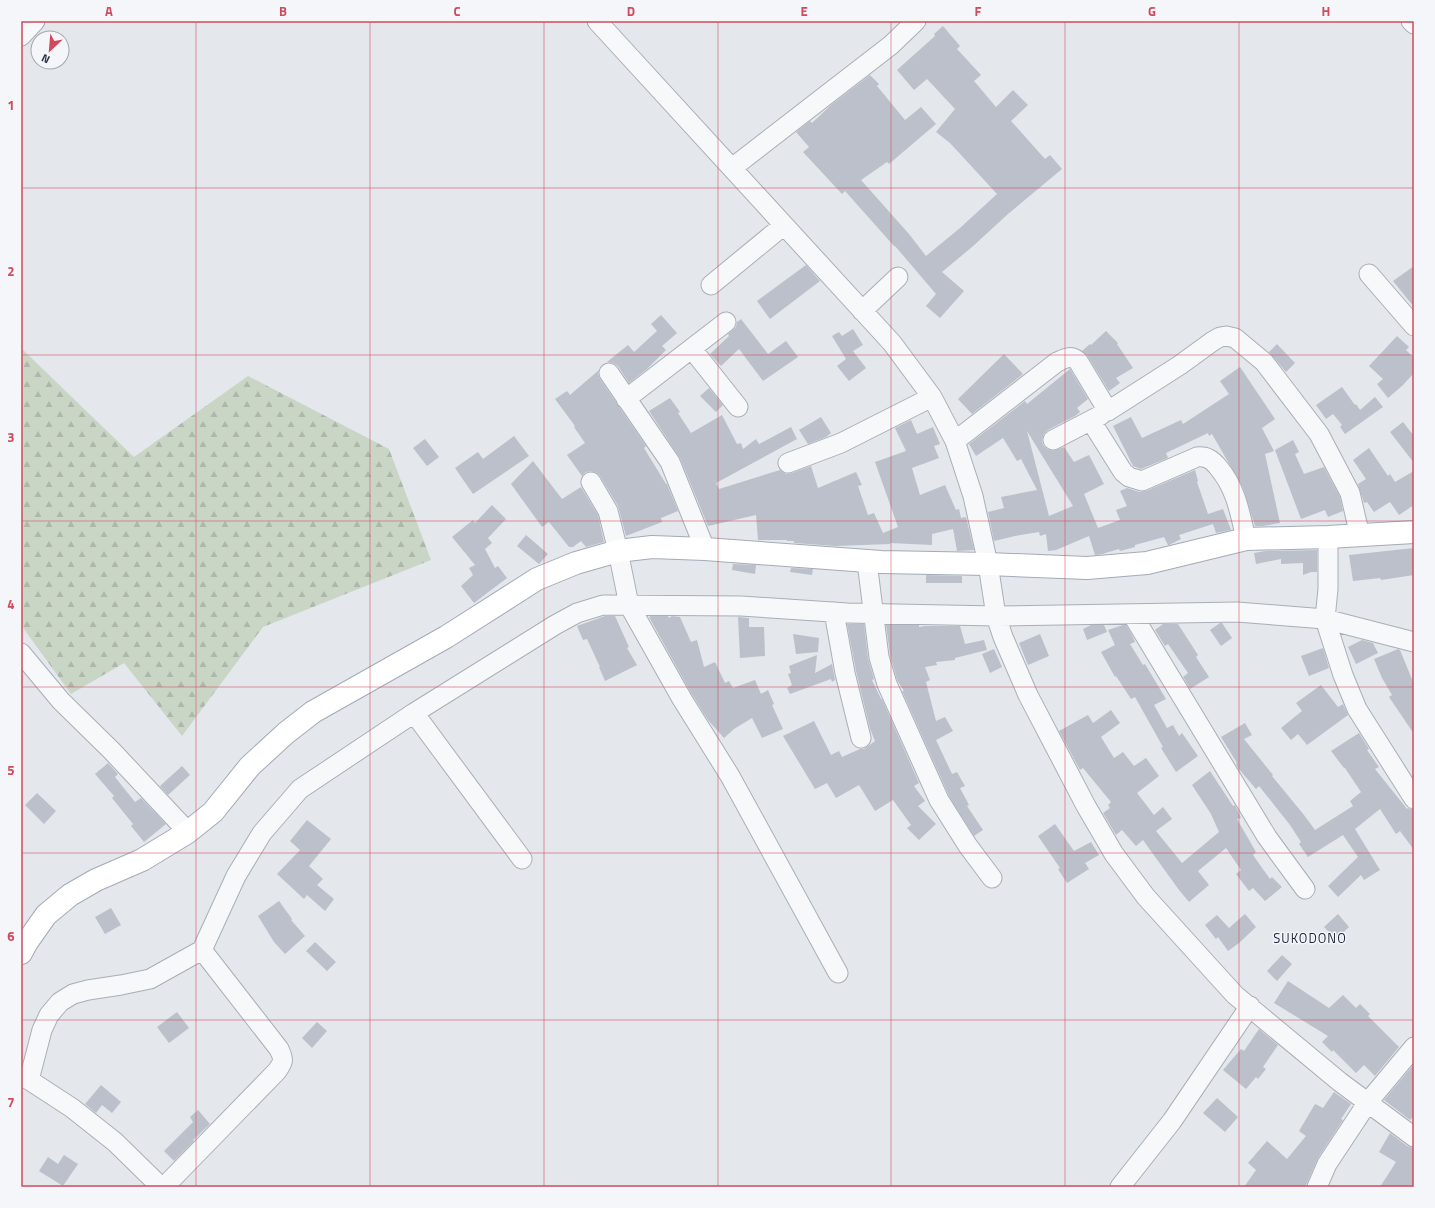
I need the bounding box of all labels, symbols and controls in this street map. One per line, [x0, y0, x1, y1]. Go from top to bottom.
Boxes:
text: A [105, 1, 113, 21]
text: B [279, 1, 287, 21]
text: C [453, 1, 461, 21]
text: D [627, 1, 635, 21]
text: E [800, 1, 808, 21]
text: F [975, 1, 982, 21]
text: G [1148, 1, 1156, 21]
text: H [1322, 1, 1330, 21]
north arrow [30, 30, 70, 70]
text: N [39, 50, 53, 68]
text: 1 [7, 95, 15, 115]
text: 2 [7, 261, 15, 281]
text: 3 [7, 427, 15, 447]
text: 4 [7, 594, 15, 614]
text: 5 [7, 760, 15, 780]
text: 6 [7, 926, 15, 946]
district label: SUKODONO [1273, 928, 1347, 948]
text: 7 [7, 1092, 15, 1112]

